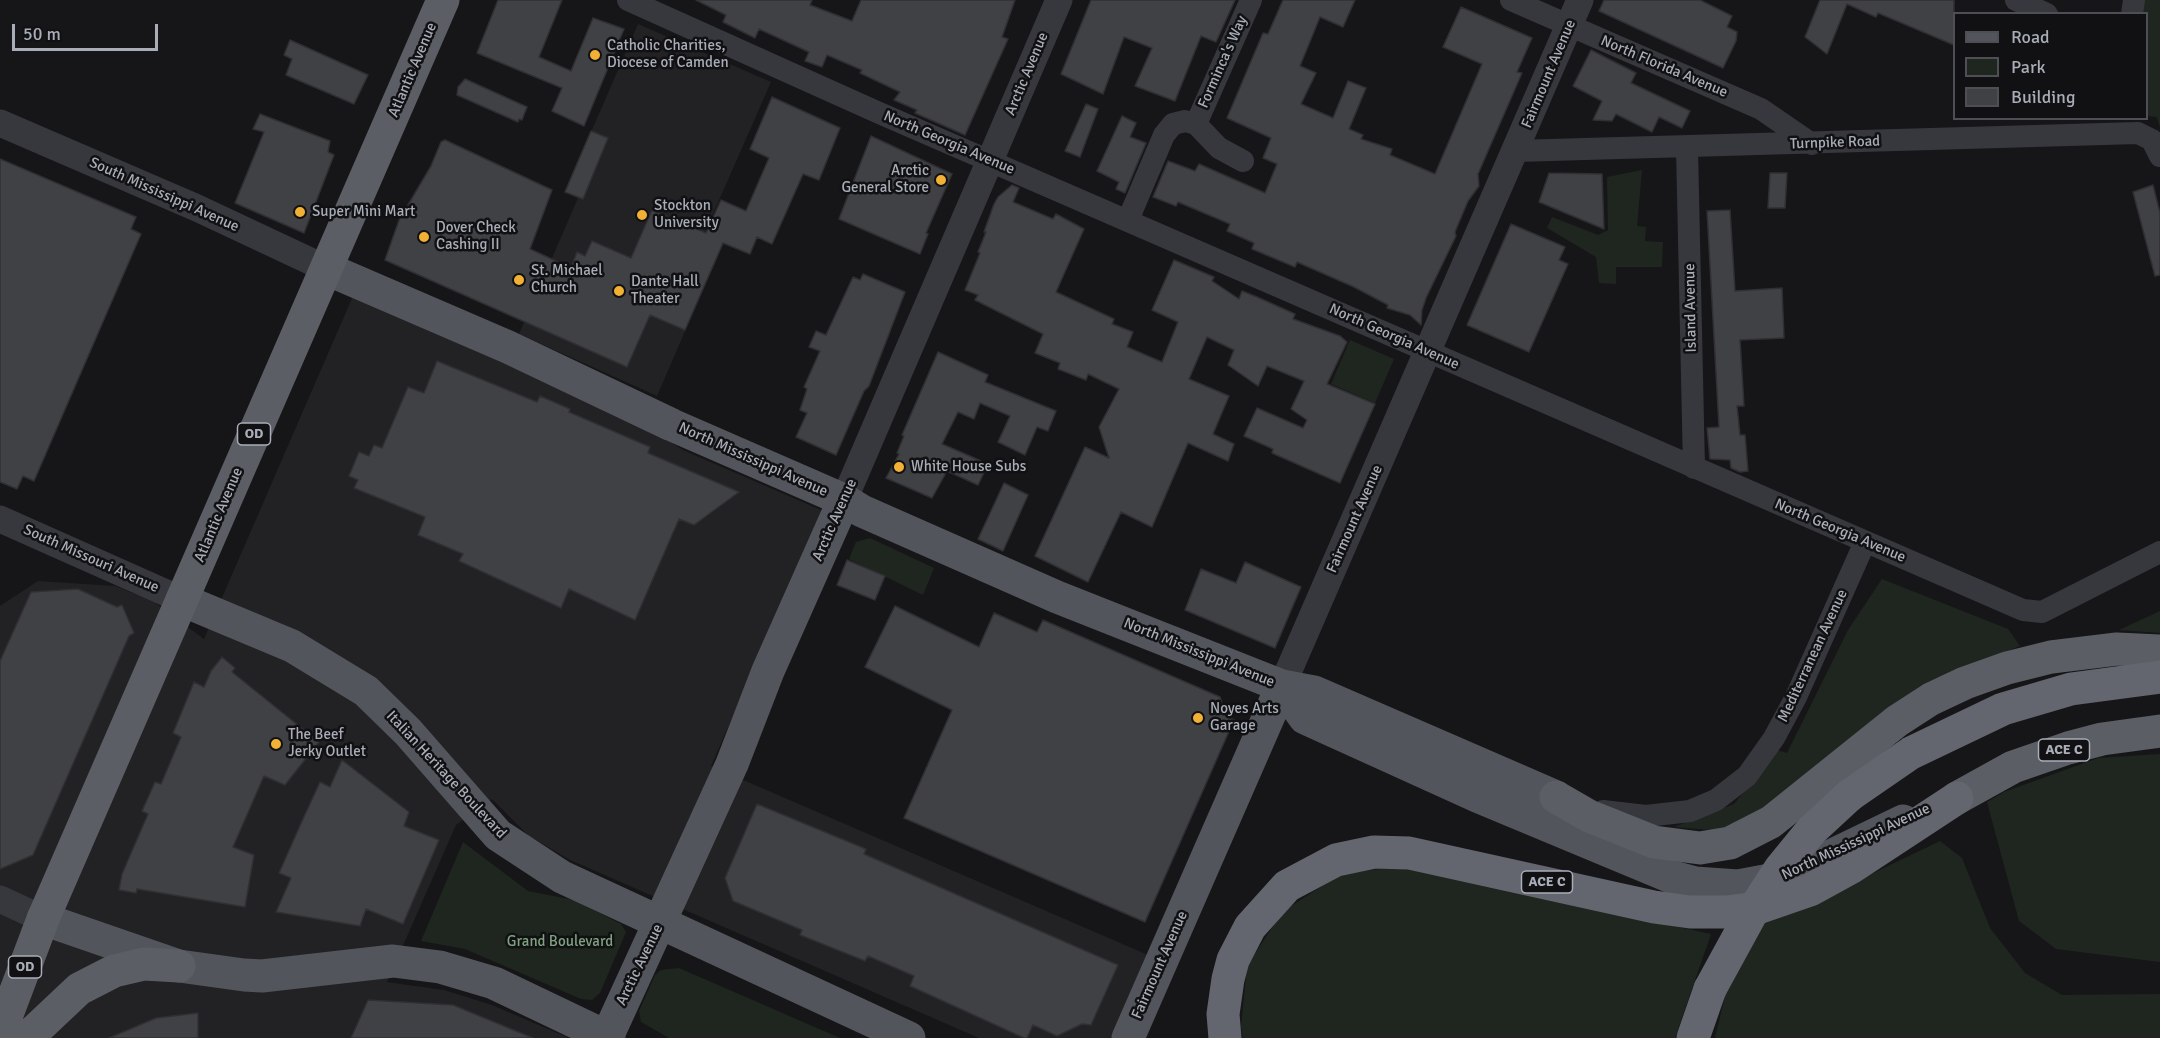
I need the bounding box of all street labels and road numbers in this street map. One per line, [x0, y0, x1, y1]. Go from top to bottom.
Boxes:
street label: Forminca's Way [1195, 13, 1251, 111]
street label: Fairmount Avenue [1518, 17, 1580, 131]
street label: Atlantic Avenue [385, 20, 441, 120]
street label: Arctic Avenue [1001, 30, 1053, 118]
street label: North Florida Avenue [1598, 32, 1730, 102]
street label: North Georgia Avenue [881, 107, 1017, 179]
street label: Turnpike Road [1790, 132, 1880, 154]
street label: South Mississippi Avenue [86, 154, 242, 236]
street label: Island Avenue [1681, 263, 1701, 353]
street label: North Georgia Avenue [1326, 300, 1462, 374]
street label: North Mississippi Avenue [676, 419, 830, 501]
road number: OD [238, 423, 270, 445]
street label: Fairmount Avenue [1323, 462, 1387, 576]
street label: Atlantic Avenue [191, 465, 247, 565]
street label: Arctic Avenue [809, 476, 861, 564]
street label: North Georgia Avenue [1772, 495, 1908, 567]
street label: South Missouri Avenue [20, 521, 162, 597]
street label: Mediterranean Avenue [1774, 587, 1852, 725]
street label: North Mississippi Avenue [1121, 614, 1277, 692]
street label: Italian Heritage Boulevard [382, 707, 510, 843]
road number: ACE C [2038, 739, 2090, 761]
street label: North Mississippi Avenue [1779, 800, 1933, 884]
road number: ACE C [1522, 871, 1572, 893]
street label: Fairmount Avenue [1128, 908, 1192, 1022]
street label: Arctic Avenue [613, 921, 667, 1009]
road number: OD [9, 956, 42, 978]

